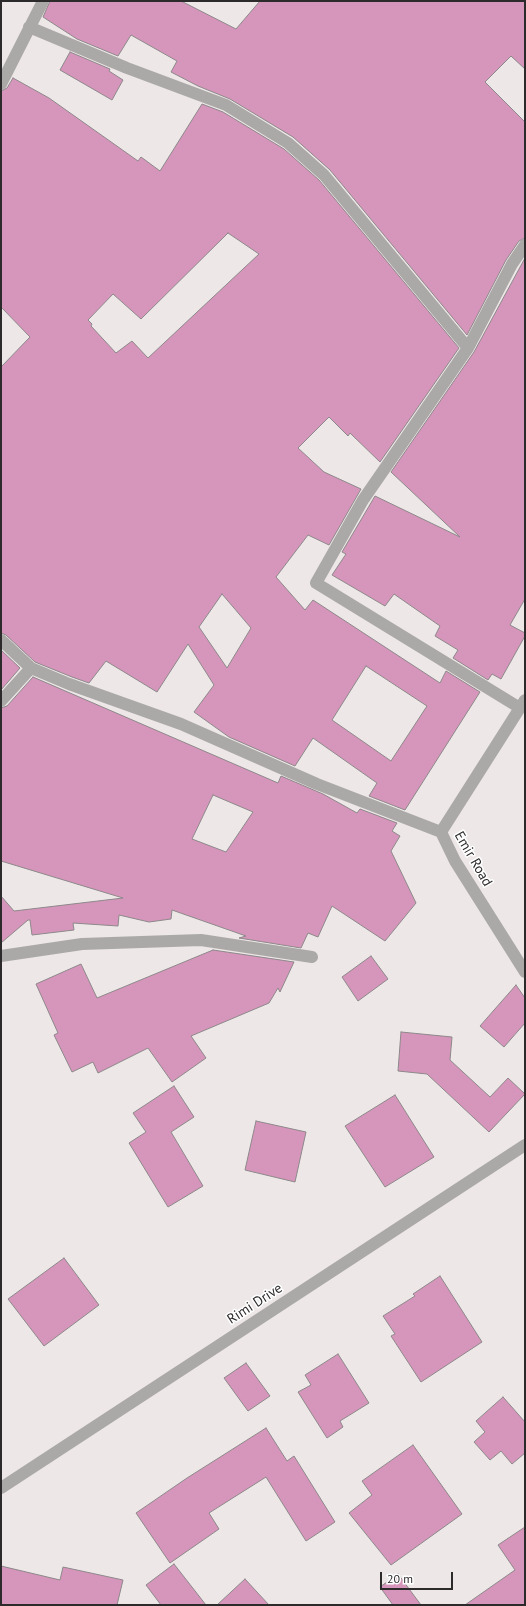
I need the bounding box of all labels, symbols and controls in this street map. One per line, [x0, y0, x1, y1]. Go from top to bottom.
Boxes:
street label: Emir Road [451, 828, 495, 890]
street label: Rimi Drive [224, 1280, 286, 1328]
scale bar [382, 1564, 455, 1590]
text: 20 m [387, 1571, 413, 1586]

